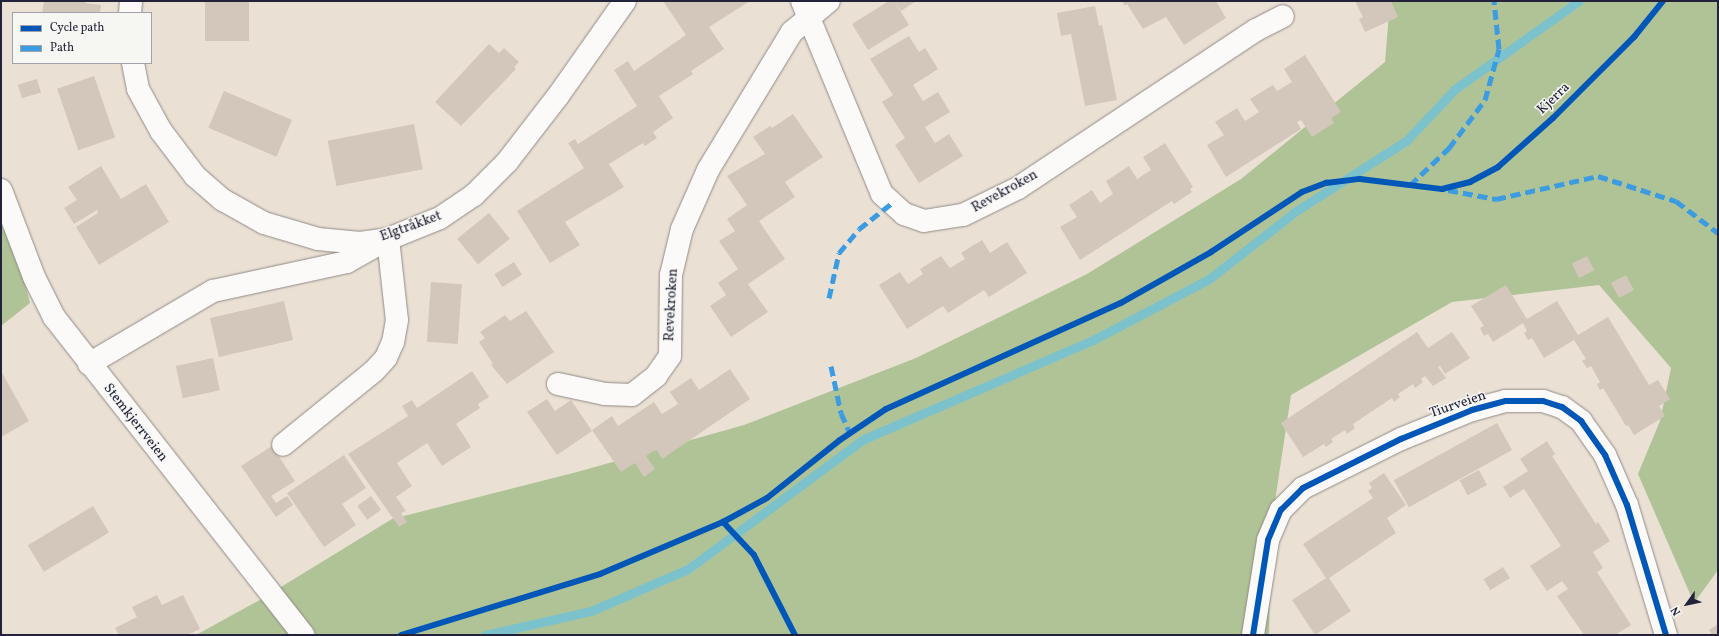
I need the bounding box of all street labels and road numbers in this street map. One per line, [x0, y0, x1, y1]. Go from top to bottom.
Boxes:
street label: Kjerra [1534, 79, 1574, 119]
street label: Revekroken [969, 167, 1041, 217]
street label: Elgtråkket [378, 208, 444, 246]
street label: Revekroken [662, 268, 682, 342]
street label: Stemkjerrveien [99, 381, 171, 465]
street label: Tiurveien [1428, 388, 1488, 422]

